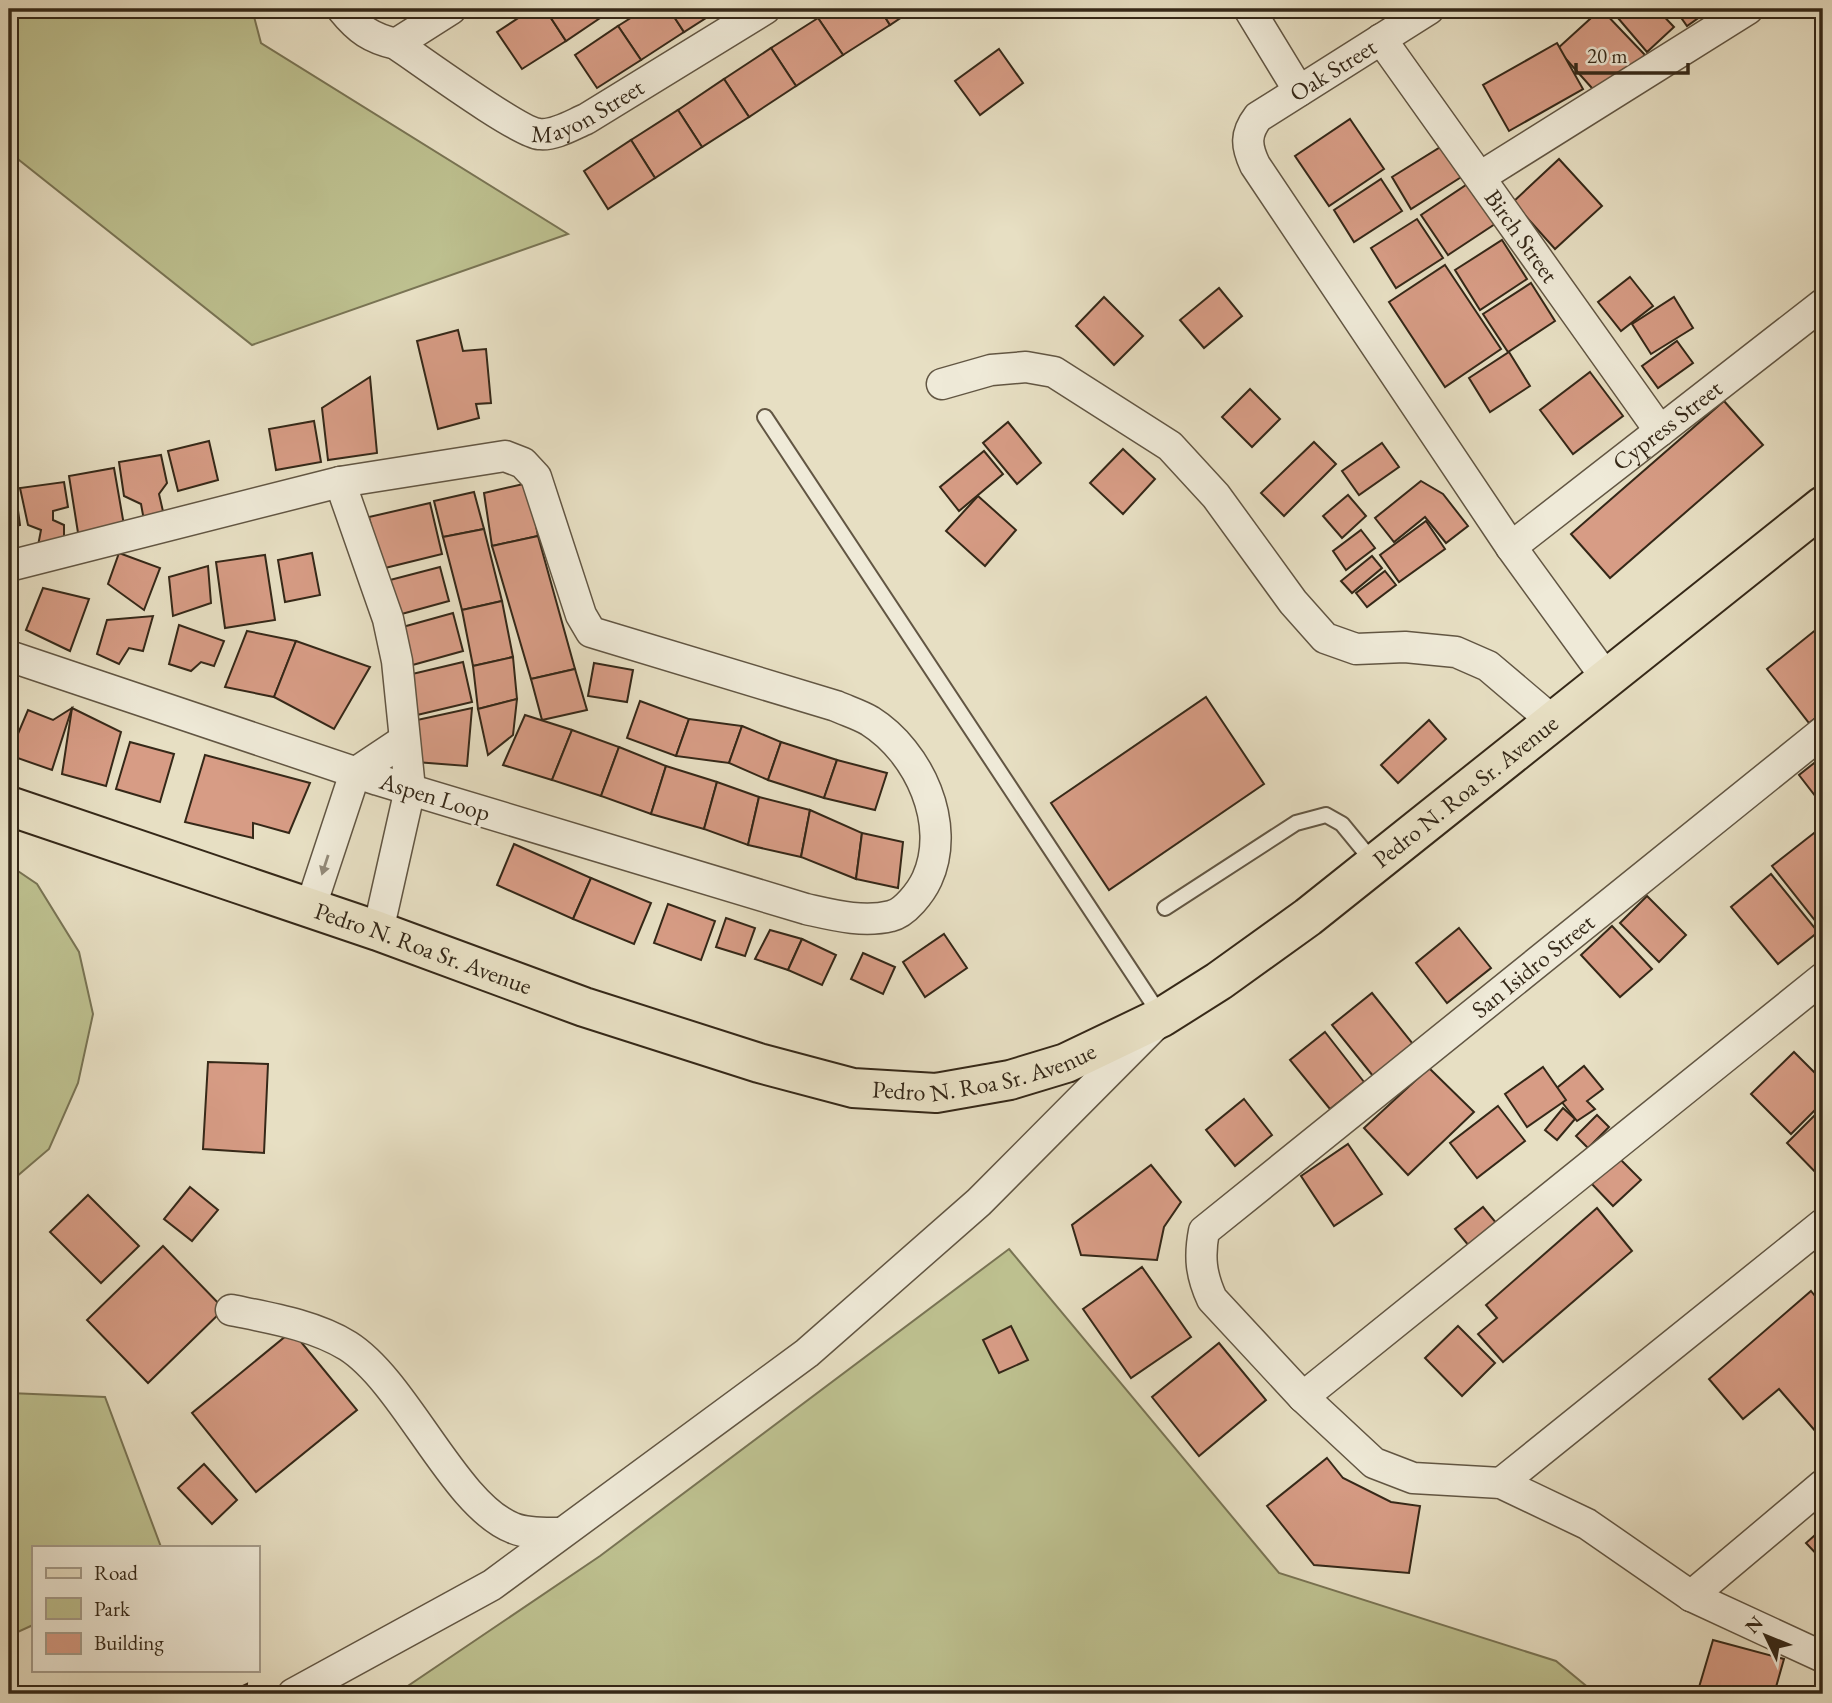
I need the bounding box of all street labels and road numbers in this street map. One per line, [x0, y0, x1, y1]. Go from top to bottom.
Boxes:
street label: Oak Street [1284, 31, 1382, 108]
street label: Mayon Street [531, 71, 650, 150]
street label: Birch Street [1478, 183, 1566, 289]
street label: Cypress Street [1606, 372, 1728, 477]
street label: Pedro N. Roa Sr. Avenue [1366, 707, 1564, 874]
street label: Aspen Loop [375, 765, 494, 828]
street label: Pedro N. Roa Sr. Avenue [311, 895, 536, 1001]
street label: San Isidro Street [1465, 906, 1601, 1025]
street label: Pedro N. Roa Sr. Avenue [871, 1035, 1101, 1109]

